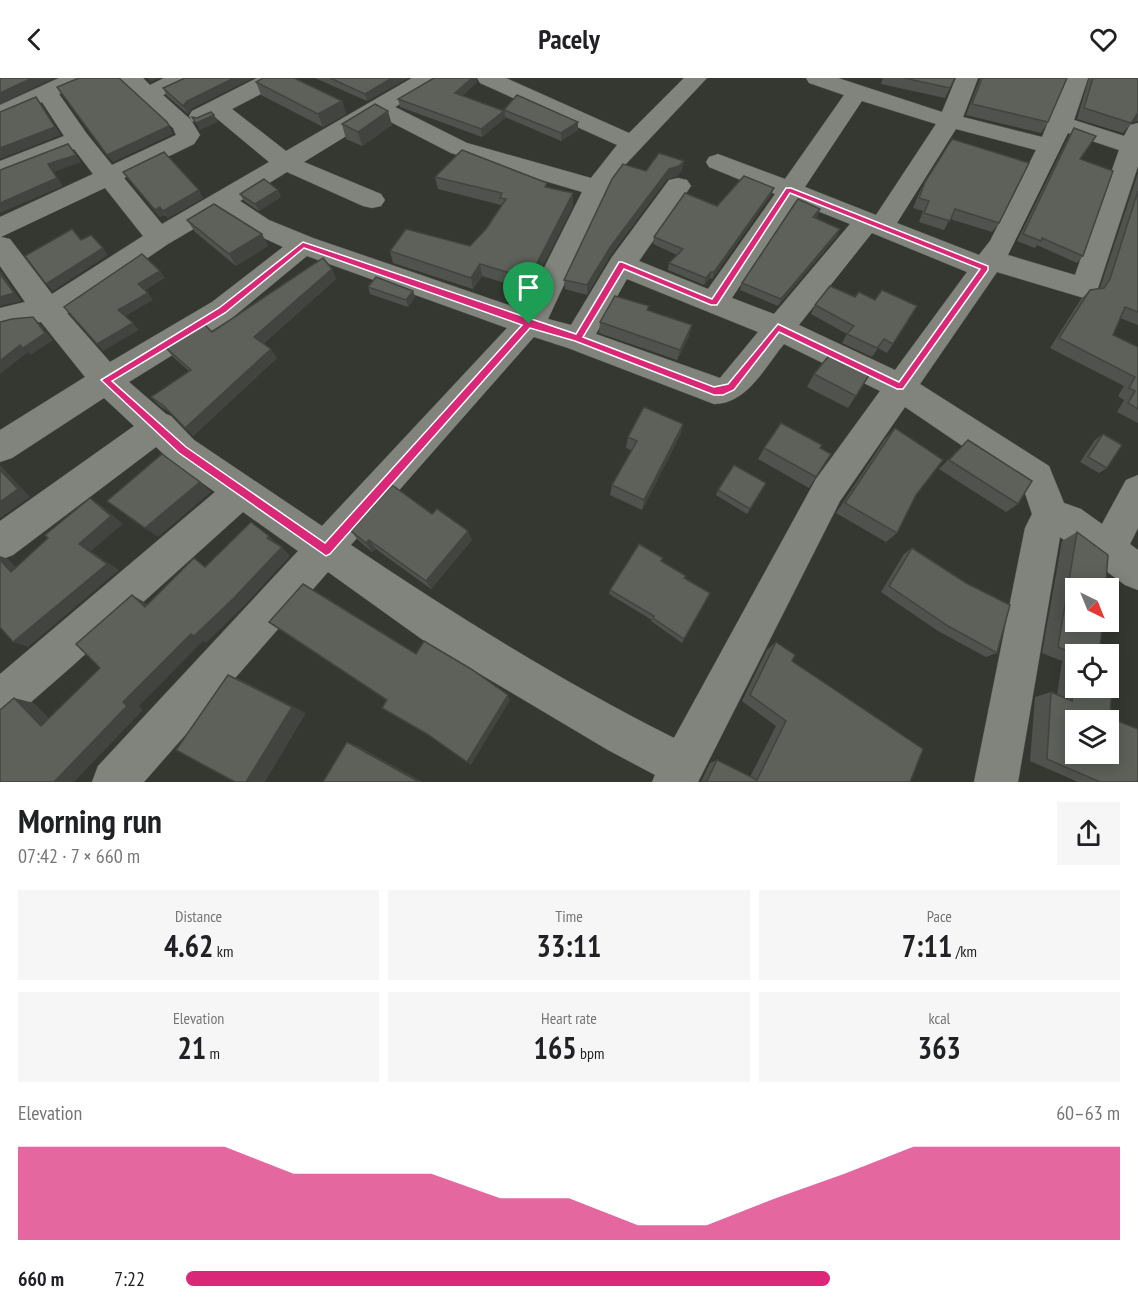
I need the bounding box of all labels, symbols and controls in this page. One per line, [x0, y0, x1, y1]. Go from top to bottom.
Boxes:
text: Pacely [538, 22, 600, 56]
icon: back [18, 23, 51, 56]
icon: heart [1087, 23, 1120, 56]
pin [503, 262, 554, 324]
icon: arrive [512, 271, 545, 304]
north arrow [1065, 578, 1119, 632]
map controls [1065, 578, 1119, 764]
button: locate [1065, 644, 1119, 698]
button: layers [1065, 710, 1119, 764]
text: Morning run [18, 799, 162, 842]
button: share [1057, 802, 1120, 865]
text: 07:42 · 7 × 660 m [18, 843, 140, 869]
text: Distance [175, 906, 222, 926]
text: Time [555, 906, 583, 926]
text: Pace [927, 906, 952, 926]
text: 4.62 [164, 926, 213, 965]
text: 33:11 [537, 926, 601, 965]
text: 7:11 [902, 926, 952, 965]
text: km [213, 941, 233, 961]
text: /km [952, 941, 977, 961]
text: Elevation [173, 1008, 224, 1028]
text: Heart rate [541, 1008, 597, 1028]
text: kcal [928, 1008, 950, 1028]
text: 21 [177, 1028, 206, 1067]
text: 165 [534, 1028, 577, 1067]
text: 363 [918, 1028, 961, 1067]
text: m [206, 1043, 220, 1063]
text: bpm [577, 1043, 604, 1063]
text: Elevation [18, 1100, 82, 1126]
text: 60–63 m [1056, 1100, 1120, 1126]
text: 660 m [18, 1266, 64, 1292]
text: 7:22 [114, 1266, 145, 1292]

